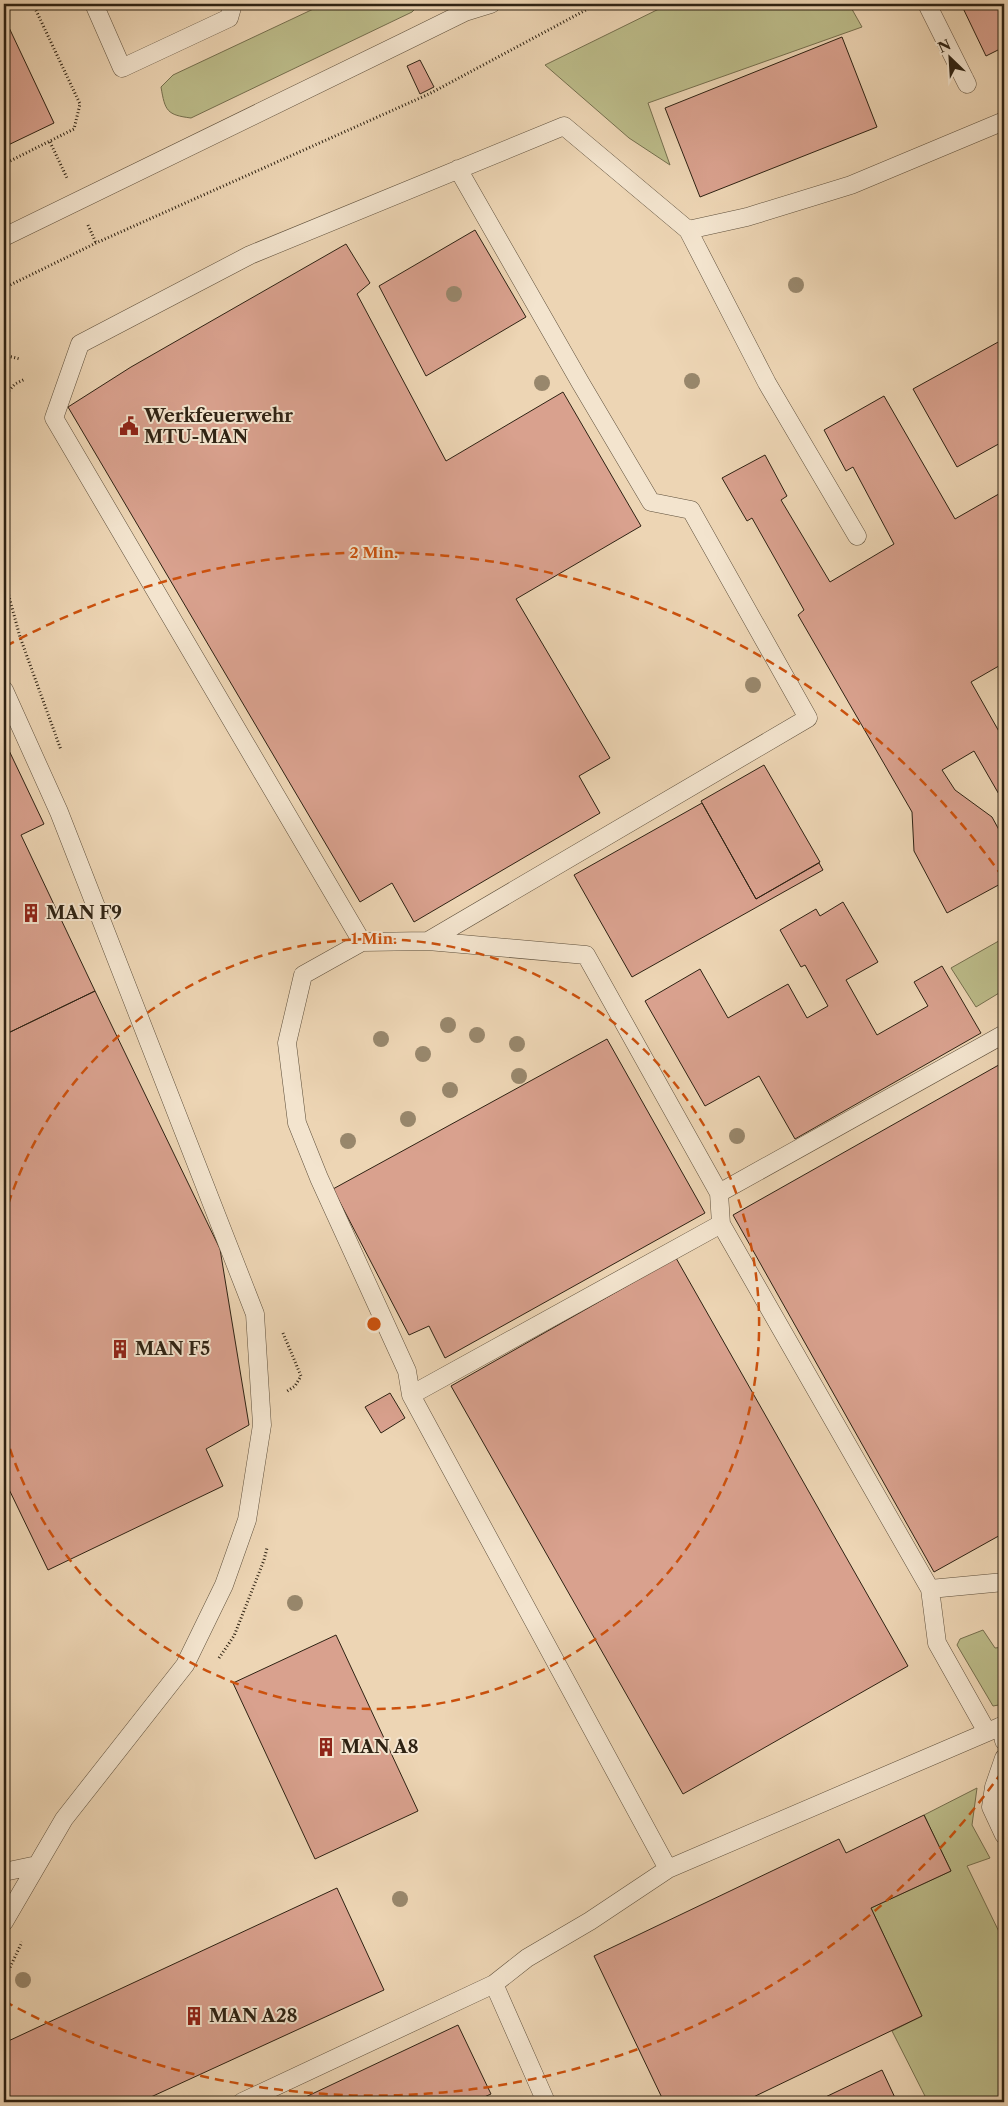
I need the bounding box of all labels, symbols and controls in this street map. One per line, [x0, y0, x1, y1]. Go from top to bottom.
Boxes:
north arrow [926, 32, 976, 82]
text: N [935, 35, 954, 57]
place label: Werkfeuerwehr MTU-MAN [143, 405, 293, 448]
public building icon: Werkfeuerwehr MTU-MAN [118, 415, 140, 437]
text: 2 Min. [350, 543, 398, 562]
building icon: MAN F9 [20, 902, 42, 924]
place label: MAN F9 [46, 902, 122, 924]
text: 1 Min. [351, 929, 397, 948]
centre of rings [365, 1315, 383, 1333]
building icon: MAN F5 [109, 1338, 131, 1360]
place label: MAN F5 [135, 1338, 210, 1360]
building icon: MAN A8 [315, 1736, 337, 1758]
place label: MAN A8 [341, 1736, 418, 1758]
building icon: MAN A28 [183, 2005, 205, 2027]
place label: MAN A28 [209, 2005, 298, 2027]

